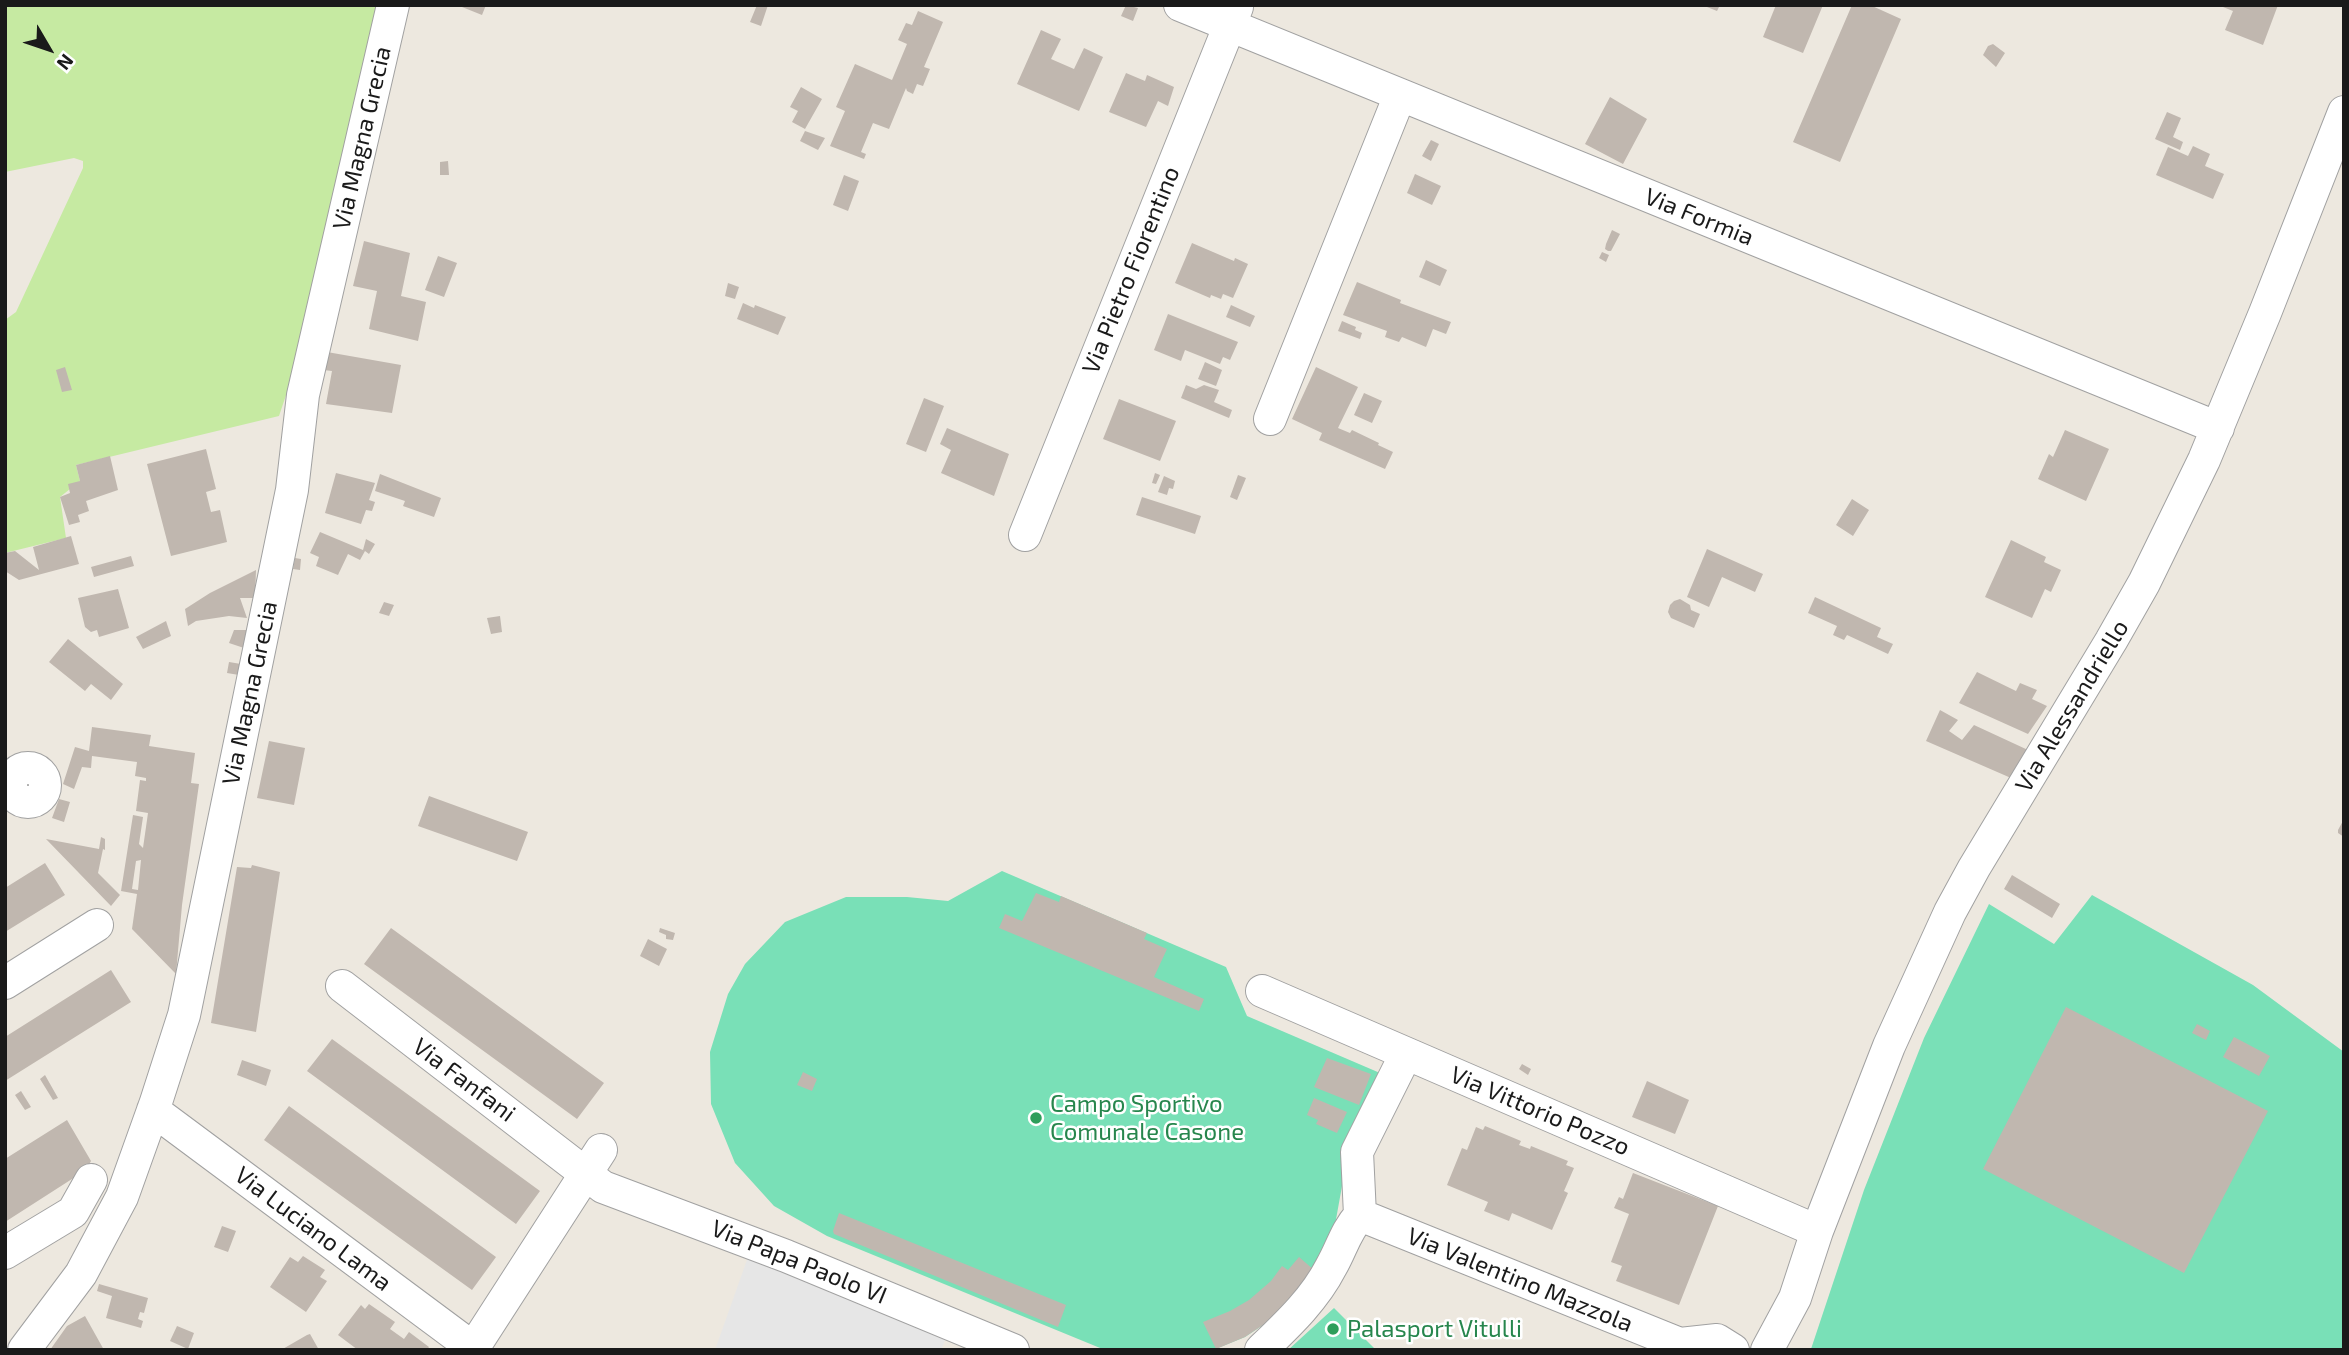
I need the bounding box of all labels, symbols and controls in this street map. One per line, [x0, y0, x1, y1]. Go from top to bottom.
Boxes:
north arrow [14, 14, 84, 84]
street label: Via Magna Grecia [327, 44, 397, 232]
text: N [52, 50, 79, 75]
street label: Via Pietro Fiorentino [1076, 162, 1186, 378]
street label: Via Formia [1640, 182, 1758, 252]
street label: Via Magna Grecia [216, 598, 284, 788]
street label: Via Alessandriello [2009, 615, 2135, 797]
street label: Via Fanfani [407, 1032, 521, 1128]
street label: Via Vittorio Pozzo [1446, 1060, 1634, 1162]
place label: Campo Sportivo Comunale Casone [1050, 1090, 1244, 1146]
marker: Campo Sportivo Comunale Casone [1028, 1110, 1044, 1126]
street label: Via Luciano Lama [229, 1161, 397, 1297]
street label: Via Papa Paolo VI [707, 1214, 891, 1310]
street label: Via Valentino Mazzola [1403, 1222, 1637, 1338]
place label: Palasport Vitulli [1347, 1315, 1522, 1343]
marker: Palasport Vitulli [1325, 1321, 1341, 1337]

